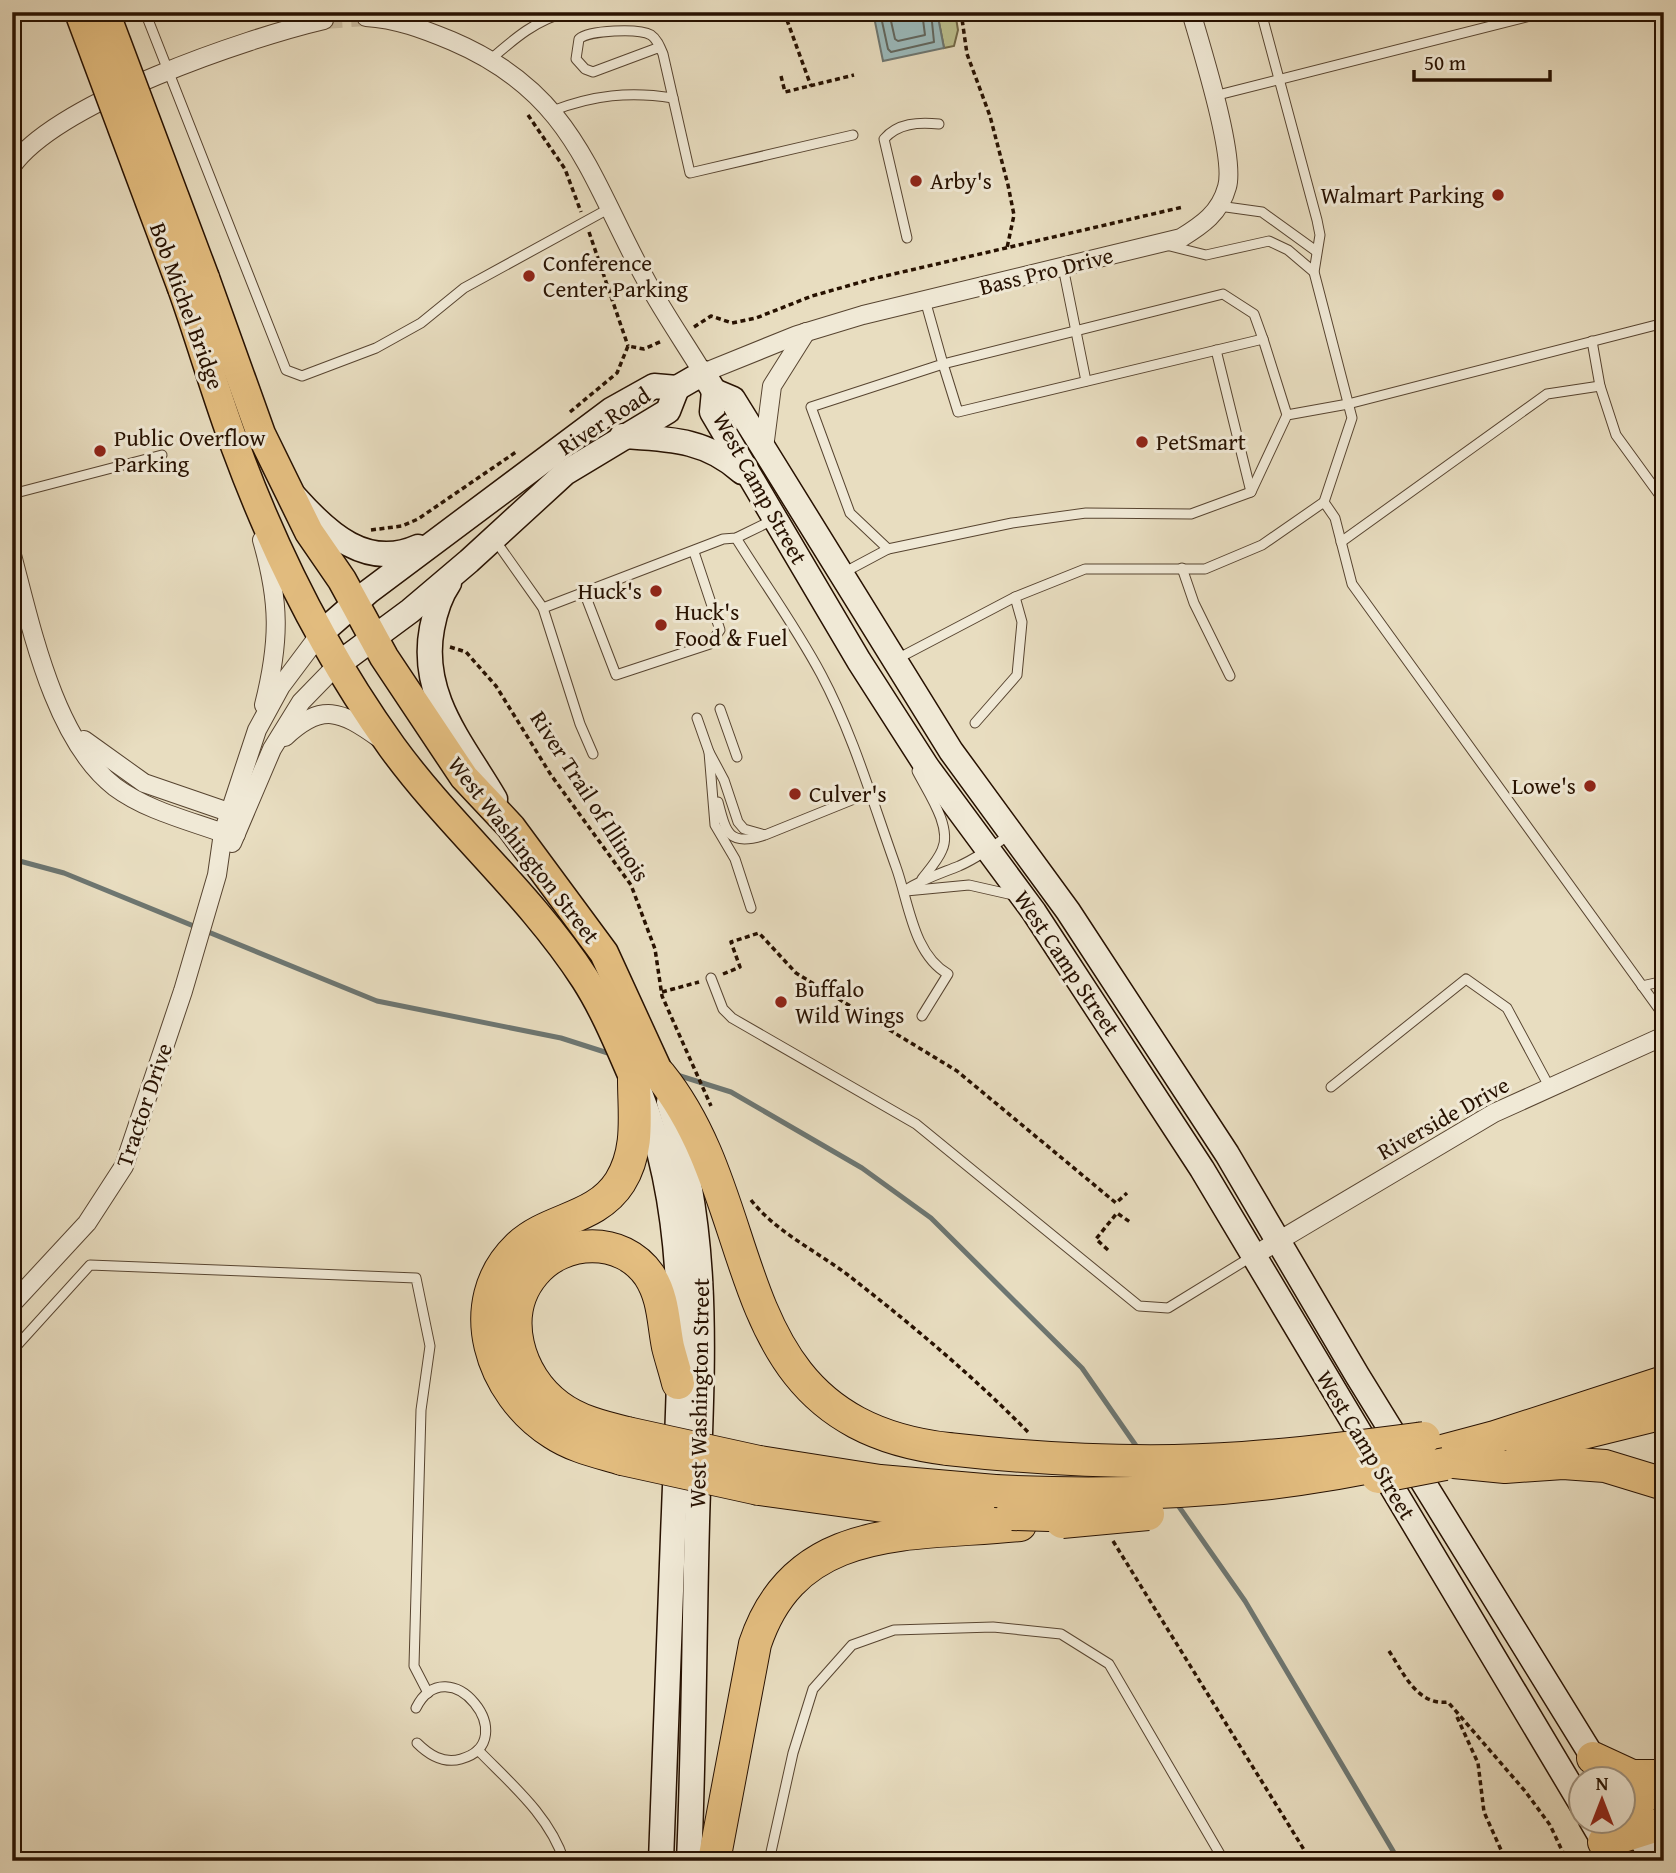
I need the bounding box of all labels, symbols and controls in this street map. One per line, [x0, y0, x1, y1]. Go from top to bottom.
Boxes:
scale bar [1414, 38, 1550, 82]
text: 50 m [1424, 47, 1466, 78]
place label: Arby's [930, 164, 992, 197]
marker: Arby's [908, 173, 924, 189]
place label: Walmart Parking [1320, 178, 1485, 211]
marker: Walmart Parking [1490, 187, 1506, 203]
street label: Bob Michel Bridge [142, 218, 233, 394]
street label: Bass Pro Drive [975, 238, 1116, 303]
place label: Conference Center Parking [543, 246, 688, 305]
marker: Conference Center Parking [521, 268, 537, 284]
street label: River Road [551, 378, 657, 463]
street label: West Camp Street [705, 406, 816, 570]
place label: Public Overflow Parking [114, 421, 266, 480]
place label: PetSmart [1156, 425, 1246, 458]
marker: PetSmart [1134, 434, 1150, 450]
marker: Public Overflow Parking [92, 443, 108, 459]
place label: Huck's [578, 574, 642, 607]
marker: Huck's [648, 583, 664, 599]
place label: Huck's Food & Fuel [675, 595, 788, 654]
marker: Huck's Food & Fuel [653, 617, 669, 633]
street label: River Trail of Illinois [523, 704, 658, 888]
street label: West Washington Street [441, 749, 608, 951]
place label: Lowe's [1512, 769, 1576, 802]
place label: Culver's [809, 777, 887, 810]
marker: Lowe's [1582, 778, 1598, 794]
marker: Culver's [787, 786, 803, 802]
street label: West Camp Street [1006, 883, 1129, 1042]
place label: Buffalo Wild Wings [795, 972, 904, 1031]
marker: Buffalo Wild Wings [773, 994, 789, 1010]
street label: Tractor Drive [107, 1038, 180, 1171]
street label: Riverside Drive [1371, 1068, 1515, 1167]
street label: West Washington Street [680, 1278, 717, 1508]
street label: West Camp Street [1309, 1364, 1424, 1526]
north arrow [1568, 1764, 1638, 1834]
text: N [1596, 1769, 1609, 1797]

